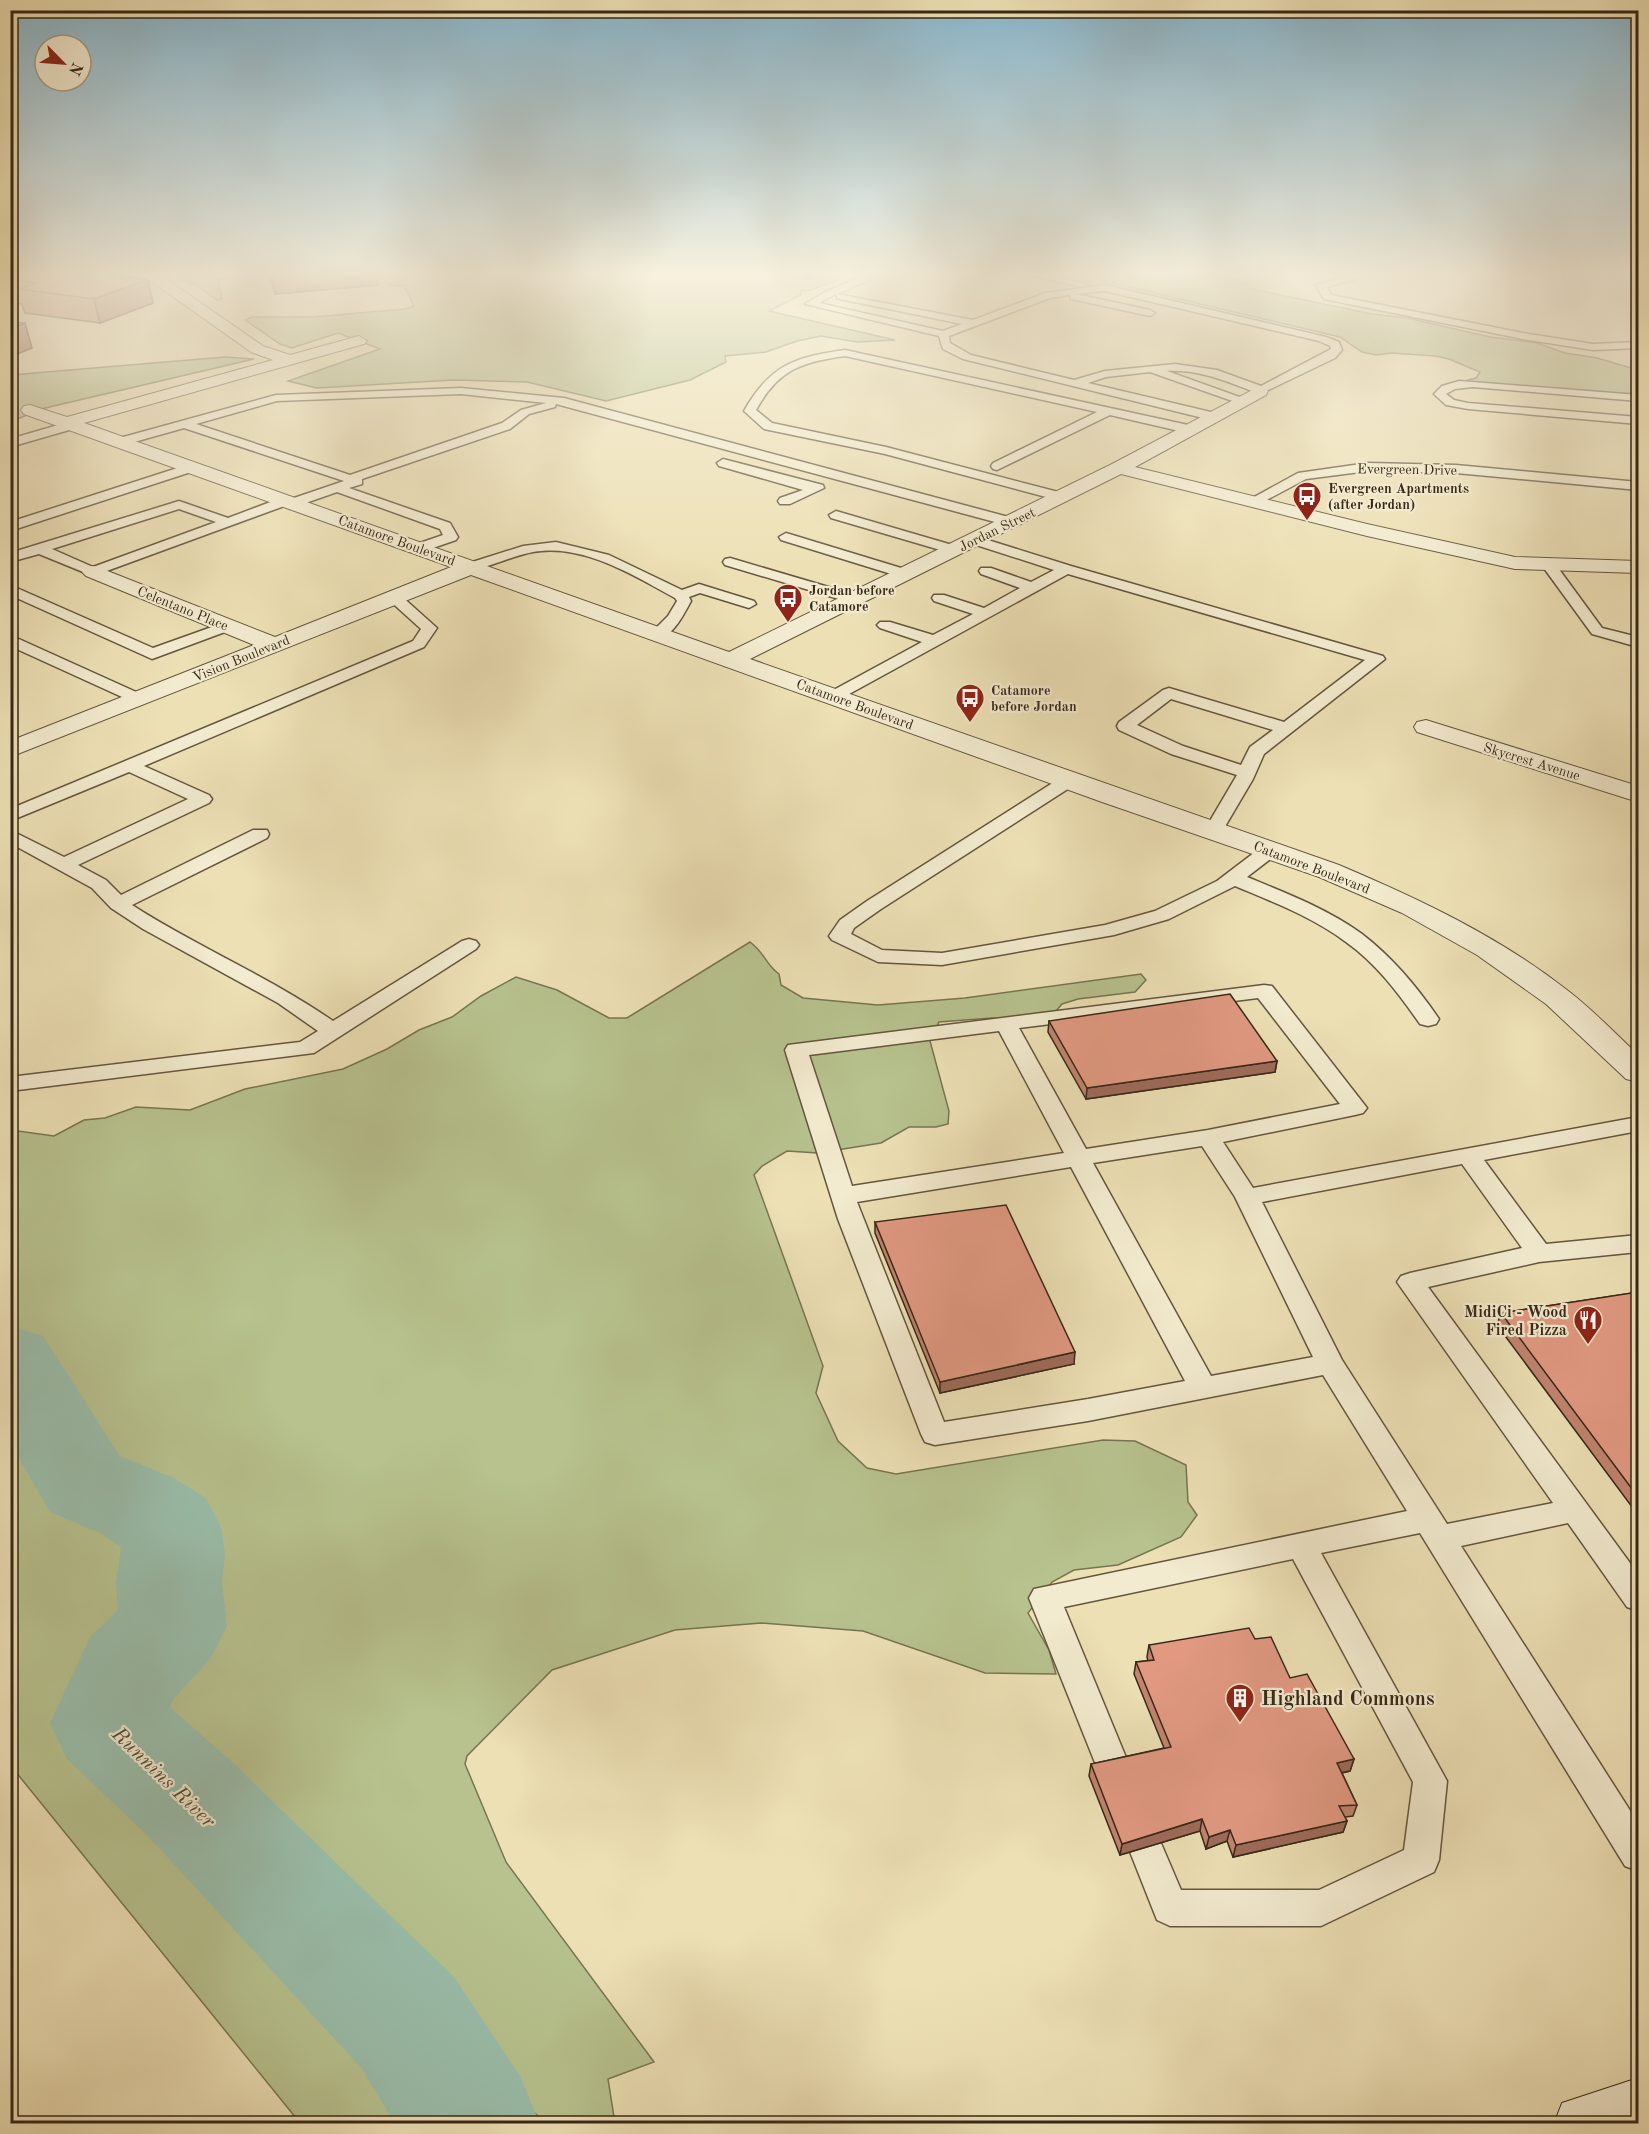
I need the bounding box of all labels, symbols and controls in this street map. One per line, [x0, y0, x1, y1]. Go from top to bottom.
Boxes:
north arrow [33, 33, 93, 93]
text: N [65, 60, 85, 78]
street label: Evergreen Drive [1357, 462, 1457, 478]
bus stop icon: Evergreen Apartments (after Jordan) [1291, 480, 1323, 522]
place label: Evergreen Apartments (after Jordan) [1328, 482, 1469, 512]
street label: Jordan Street [957, 505, 1038, 554]
street label: Catamore Boulevard [336, 513, 457, 569]
bus stop icon: Jordan before Catamore [772, 582, 804, 624]
street label: Celentano Place [135, 584, 230, 634]
place label: Jordan before Catamore [809, 584, 895, 614]
street label: Vision Boulevard [191, 633, 292, 685]
street label: Catamore Boulevard [794, 677, 915, 733]
bus stop icon: Catamore before Jordan [954, 682, 986, 724]
place label: Catamore before Jordan [991, 684, 1077, 714]
street label: Skycrest Avenue [1482, 741, 1582, 783]
street label: Catamore Boulevard [1251, 839, 1372, 897]
restaurant icon: MidiCi - Wood Fired Pizza [1572, 1304, 1604, 1346]
place label: MidiCi - Wood Fired Pizza [1464, 1305, 1567, 1339]
building icon: Highland Commons [1224, 1682, 1256, 1724]
place label: Highland Commons [1261, 1690, 1435, 1710]
water label: Runnins River [107, 1723, 219, 1833]

